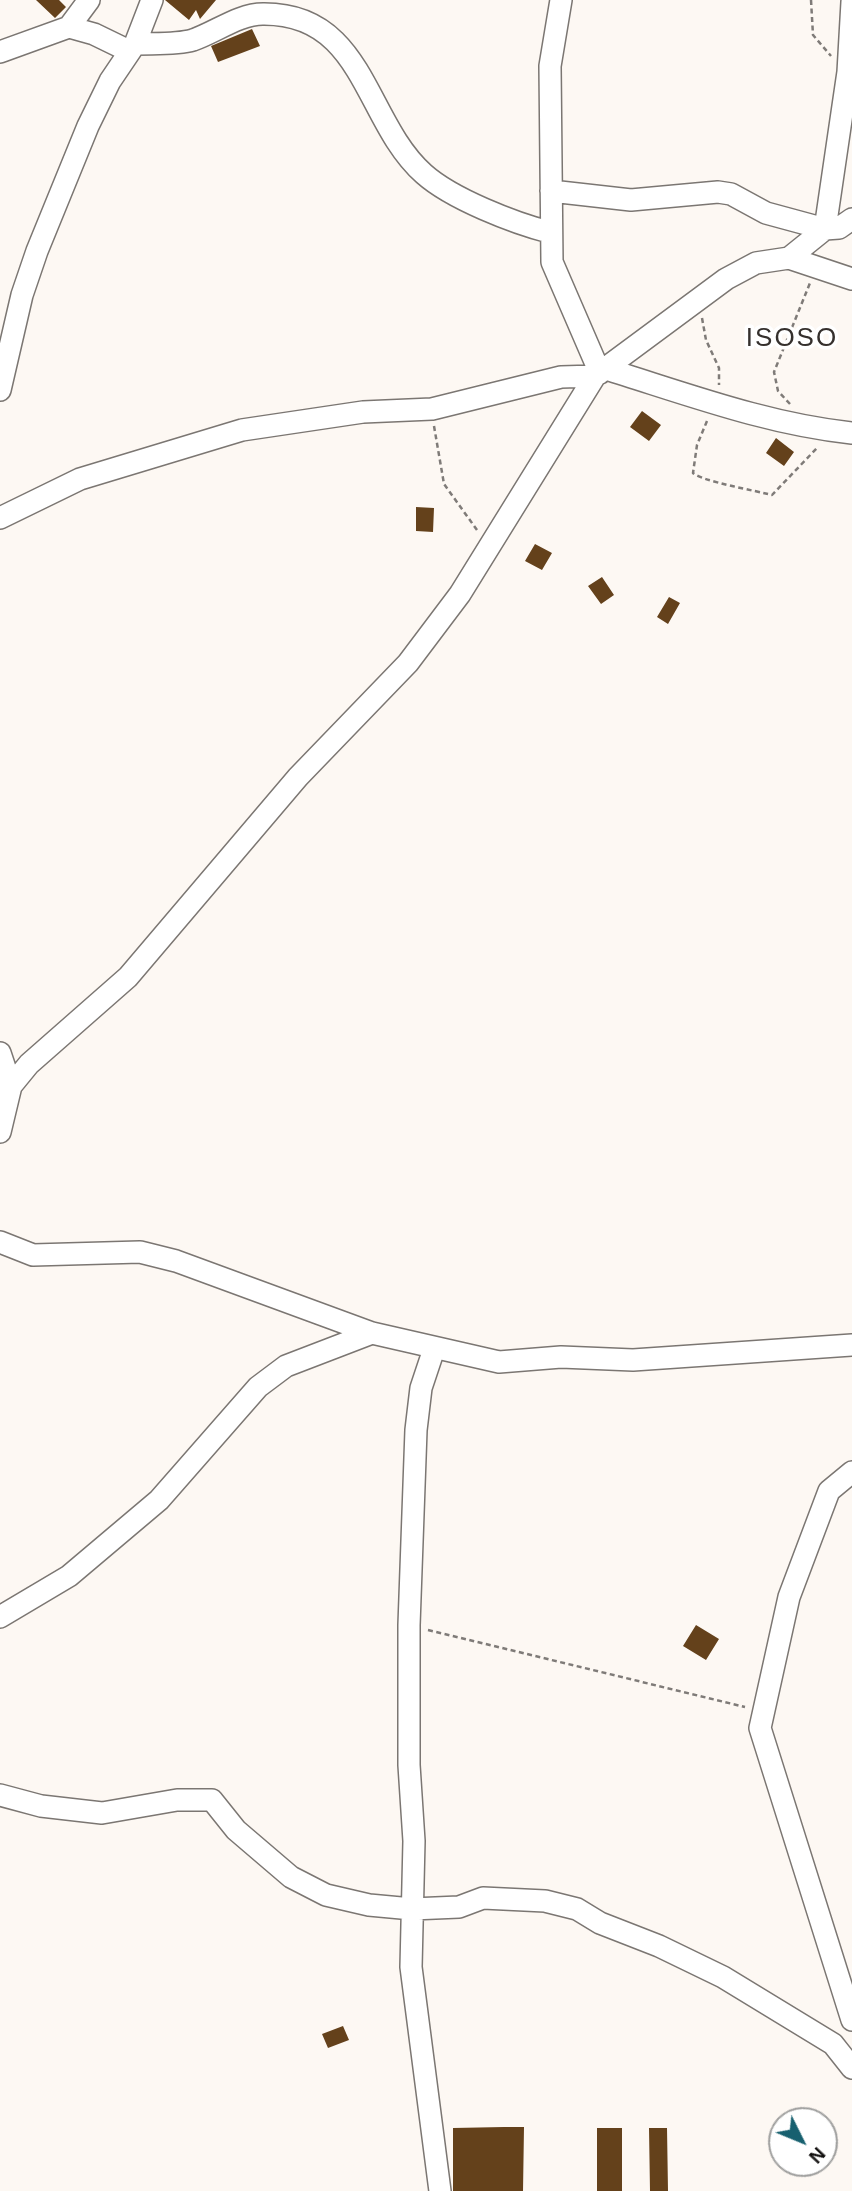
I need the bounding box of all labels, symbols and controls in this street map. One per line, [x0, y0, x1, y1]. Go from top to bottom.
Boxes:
district label: ISOSO [746, 323, 838, 355]
north arrow [768, 2107, 838, 2177]
text: N [805, 2143, 830, 2167]

